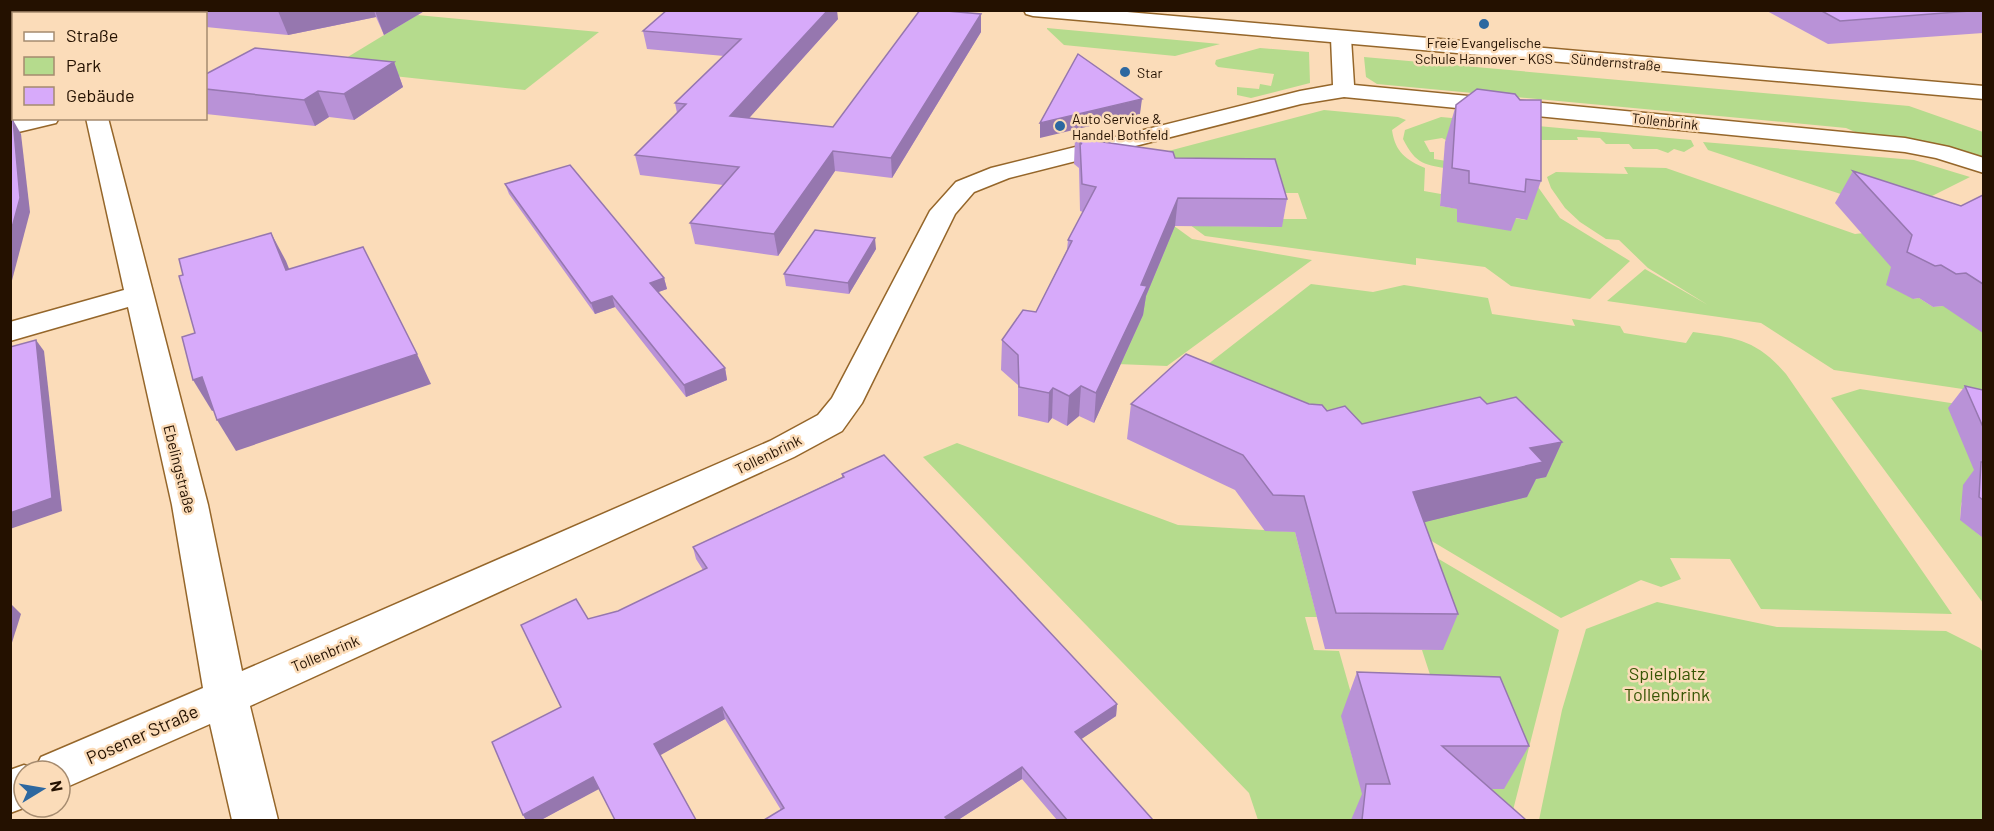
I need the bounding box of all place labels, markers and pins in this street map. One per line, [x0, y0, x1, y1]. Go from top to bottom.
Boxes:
marker: Freie Evangelische Schule Hannover - KGS [1477, 17, 1491, 31]
place label: Freie Evangelische Schule Hannover - KGS [1415, 34, 1553, 67]
place label: Star [1137, 64, 1163, 81]
marker: Star [1118, 65, 1132, 79]
place label: Auto Service & Handel Bothfeld [1072, 110, 1169, 143]
marker: Auto Service & Handel Bothfeld [1053, 119, 1067, 133]

